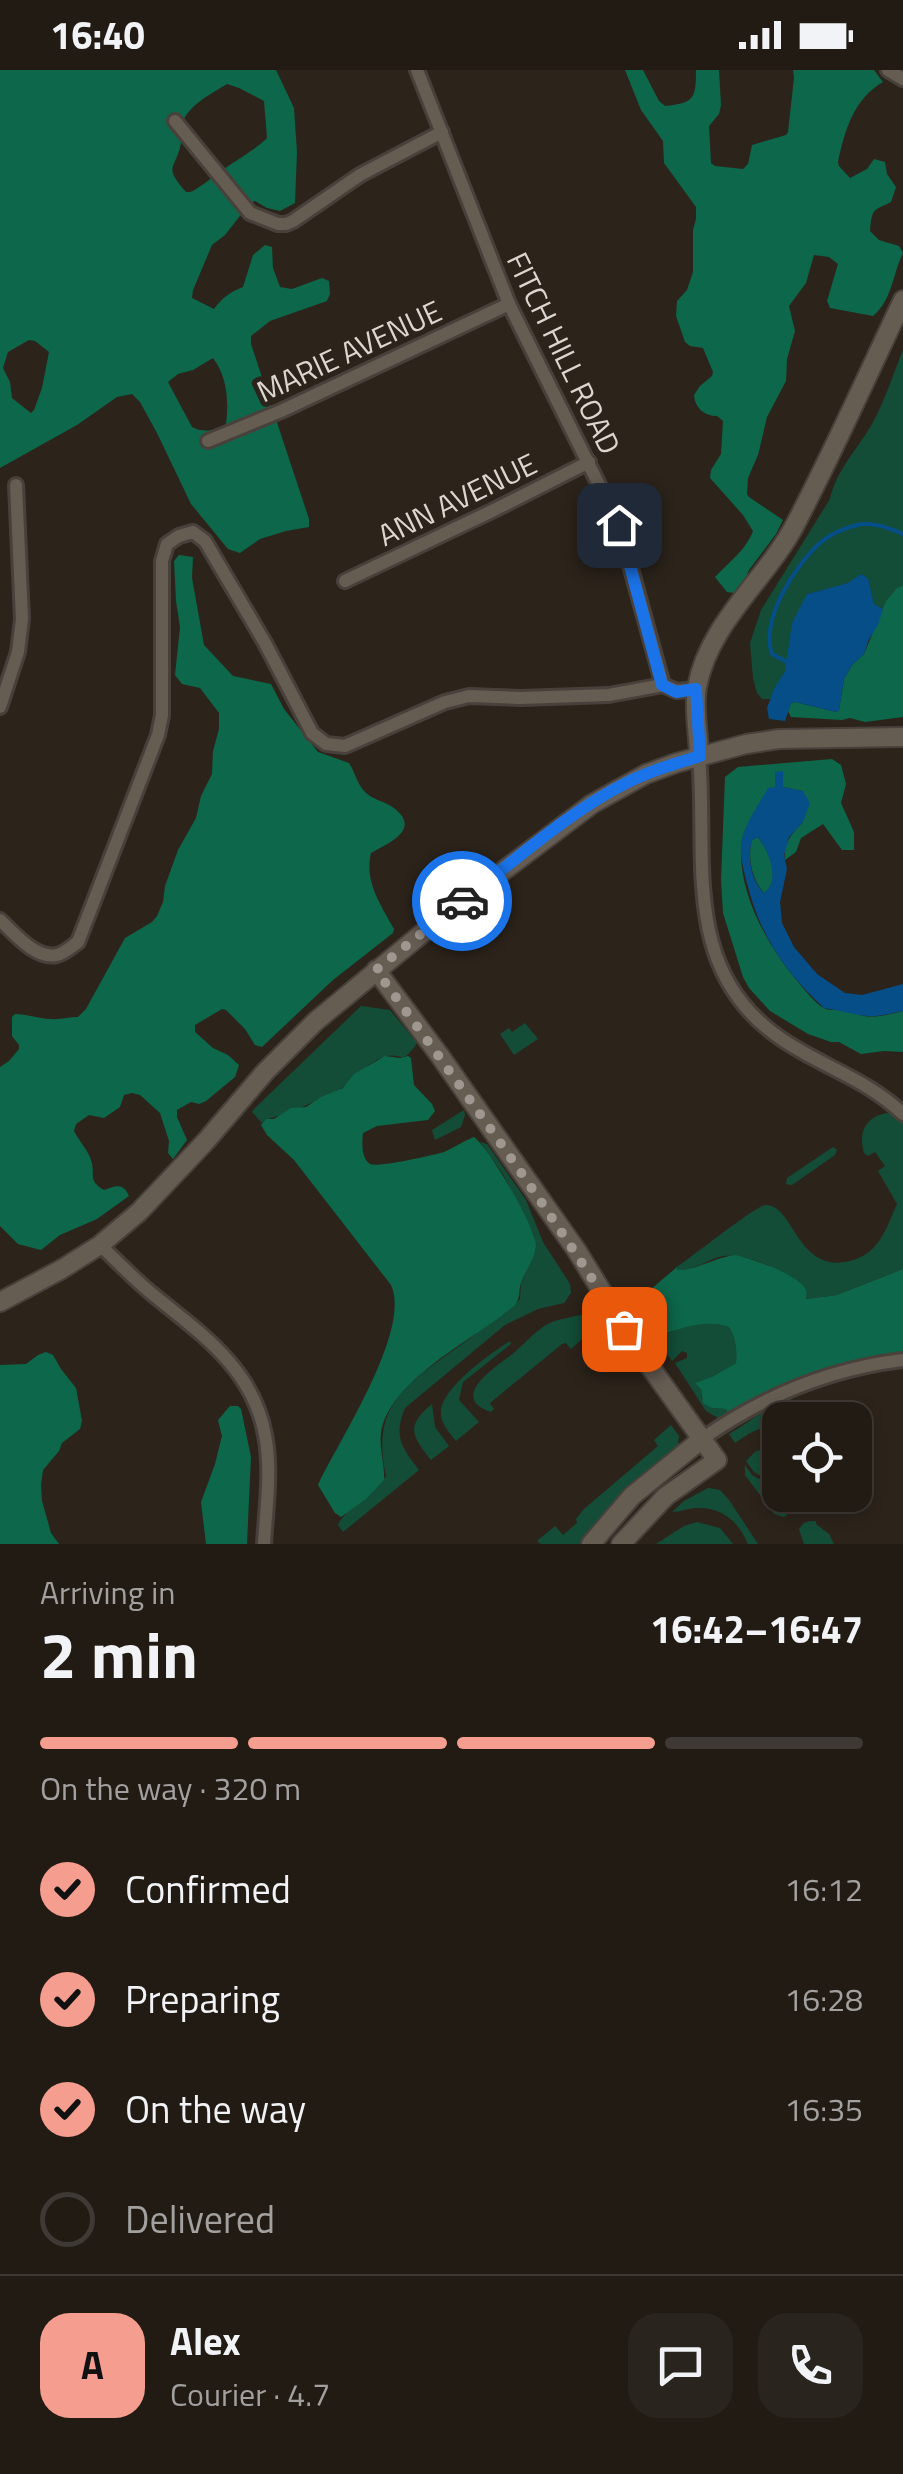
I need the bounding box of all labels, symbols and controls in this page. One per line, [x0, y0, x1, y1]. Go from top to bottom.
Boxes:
text: 16:40 [50, 6, 145, 64]
street label: FITCH HILL ROAD [495, 244, 633, 462]
street label: MARIE AVENUE [249, 288, 449, 414]
street label: ANN AVENUE [369, 441, 545, 557]
pin [577, 483, 662, 568]
icon: home [592, 498, 647, 553]
courier [412, 851, 512, 951]
icon: car [435, 874, 490, 929]
pin [582, 1287, 667, 1372]
icon: bag [597, 1302, 652, 1357]
map controls [762, 1402, 872, 1512]
button: locate [762, 1402, 872, 1512]
text: Arriving in [40, 1568, 176, 1616]
text: 16:42–16:47 [650, 1600, 863, 1658]
text: 2 min [40, 1604, 198, 1703]
text: On the way · 320 m [40, 1764, 301, 1812]
text: Confirmed [125, 1860, 291, 1918]
icon: check [40, 1862, 95, 1917]
text: 16:12 [784, 1865, 863, 1913]
text: Preparing [125, 1970, 280, 2028]
icon: check [40, 1972, 95, 2027]
text: 16:28 [784, 1975, 863, 2023]
text: On the way [125, 2080, 306, 2138]
icon: check [40, 2082, 95, 2137]
text: 16:35 [784, 2085, 863, 2133]
text: Delivered [125, 2190, 275, 2248]
text: Alex [170, 2312, 241, 2370]
button: chat [628, 2313, 733, 2418]
button: phone [758, 2313, 863, 2418]
text: A [81, 2336, 104, 2394]
text: Courier · 4.7 [170, 2370, 330, 2418]

